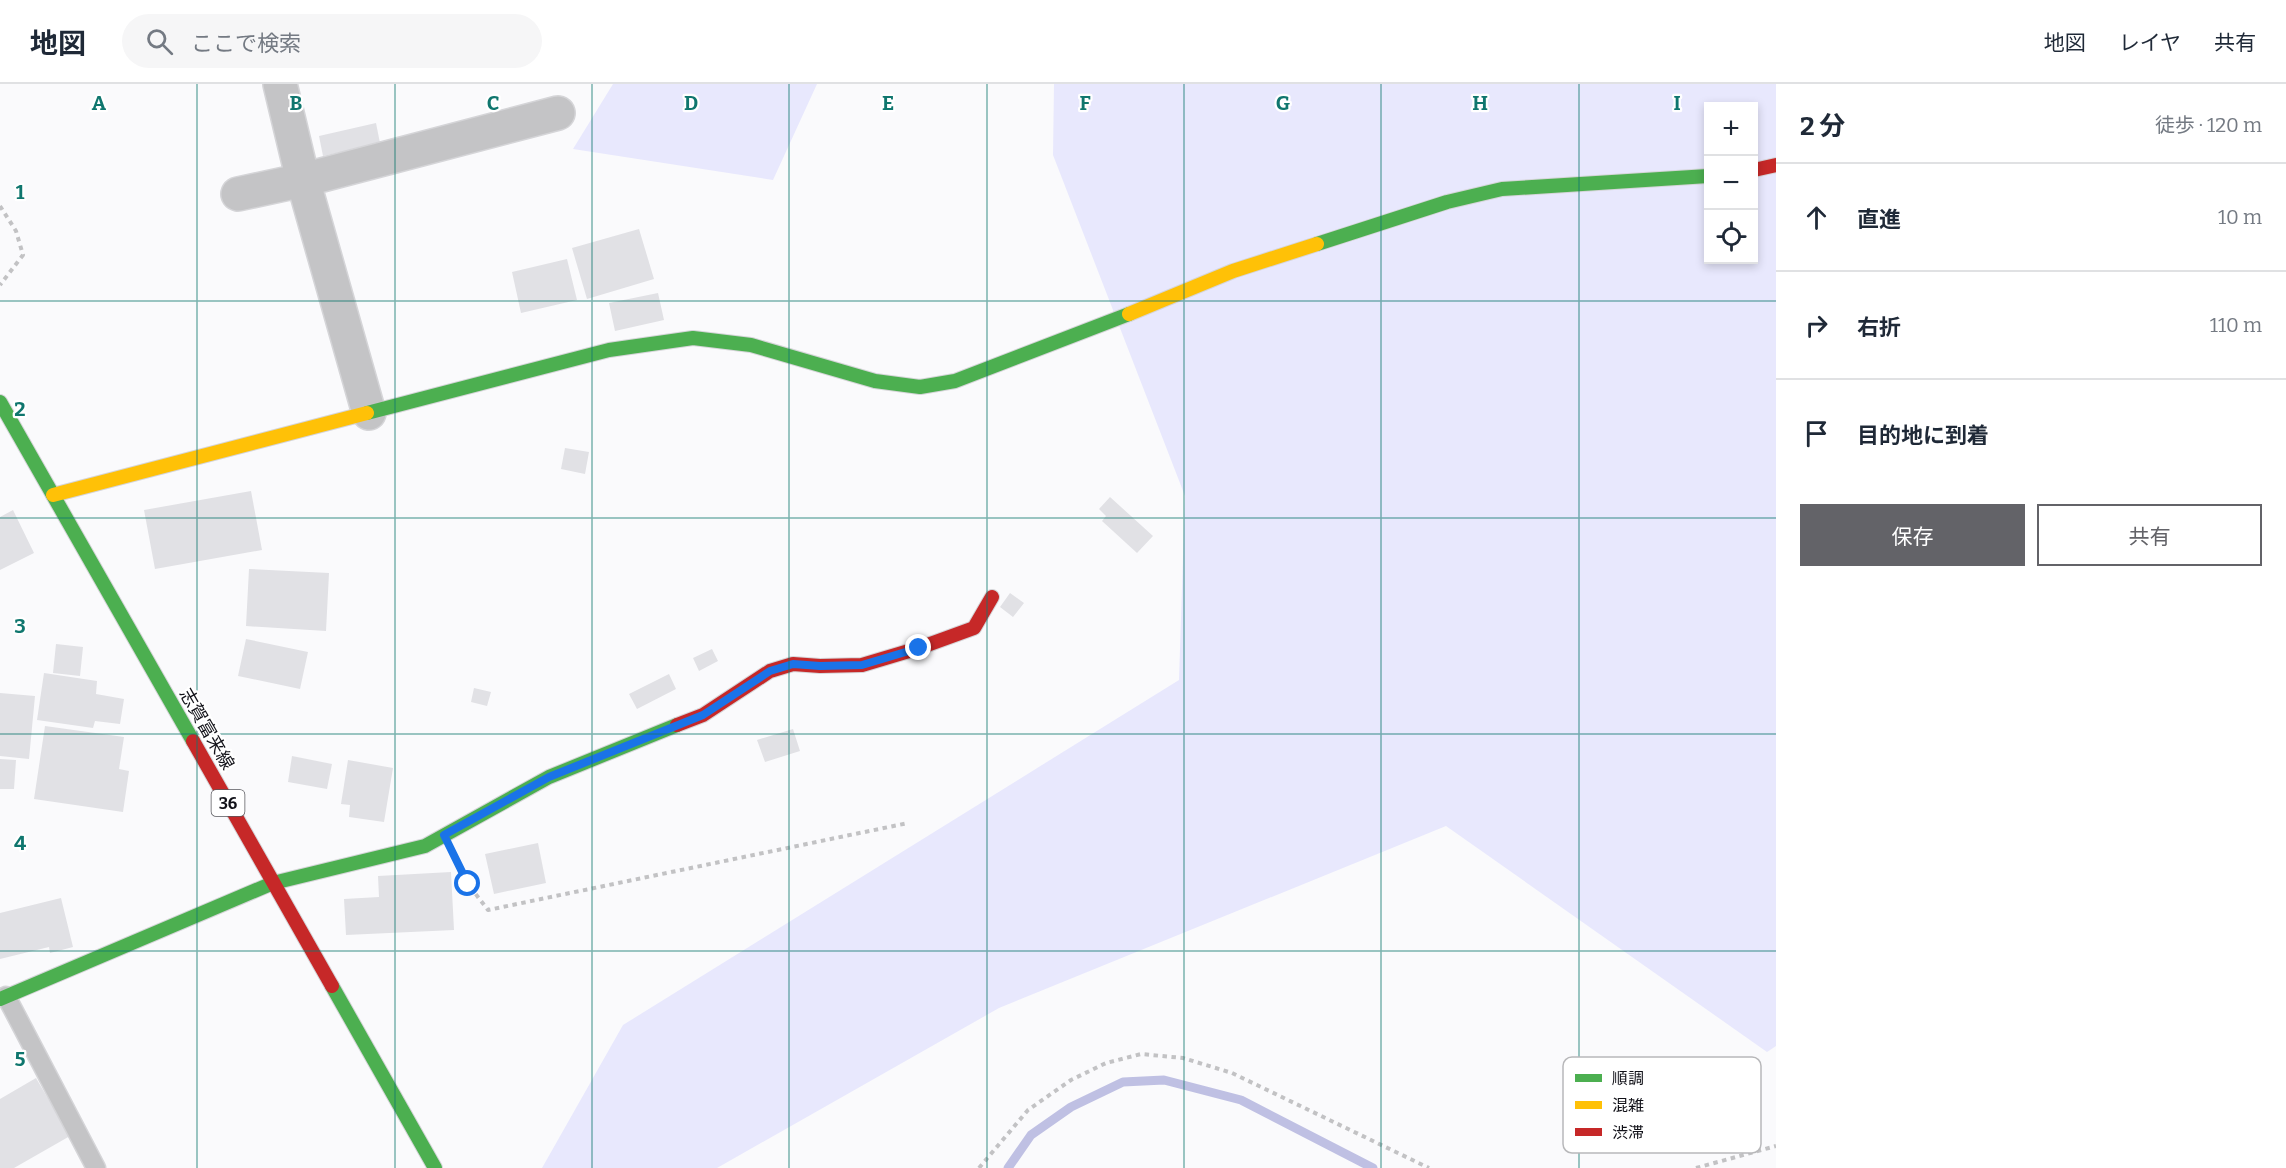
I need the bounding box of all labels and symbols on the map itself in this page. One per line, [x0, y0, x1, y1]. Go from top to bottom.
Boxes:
text: A [92, 91, 107, 115]
text: B [290, 91, 303, 115]
text: C [487, 91, 499, 115]
text: D [684, 91, 698, 115]
text: E [882, 91, 894, 115]
text: F [1079, 91, 1091, 115]
text: G [1276, 91, 1290, 115]
text: H [1472, 91, 1488, 115]
text: I [1673, 91, 1681, 115]
text: 1 [16, 180, 25, 204]
text: 2 [14, 397, 26, 421]
text: 3 [14, 614, 26, 638]
route end [905, 634, 931, 660]
street label: 志賀富来線 [175, 685, 239, 773]
road number: 36 [212, 790, 244, 816]
text: 4 [14, 831, 26, 855]
route start [454, 870, 480, 896]
text: 5 [15, 1047, 26, 1071]
legend [1563, 1057, 1761, 1153]
text: 順調 [1612, 1069, 1644, 1088]
text: 混雑 [1612, 1096, 1644, 1115]
text: 渋滞 [1612, 1123, 1644, 1142]

